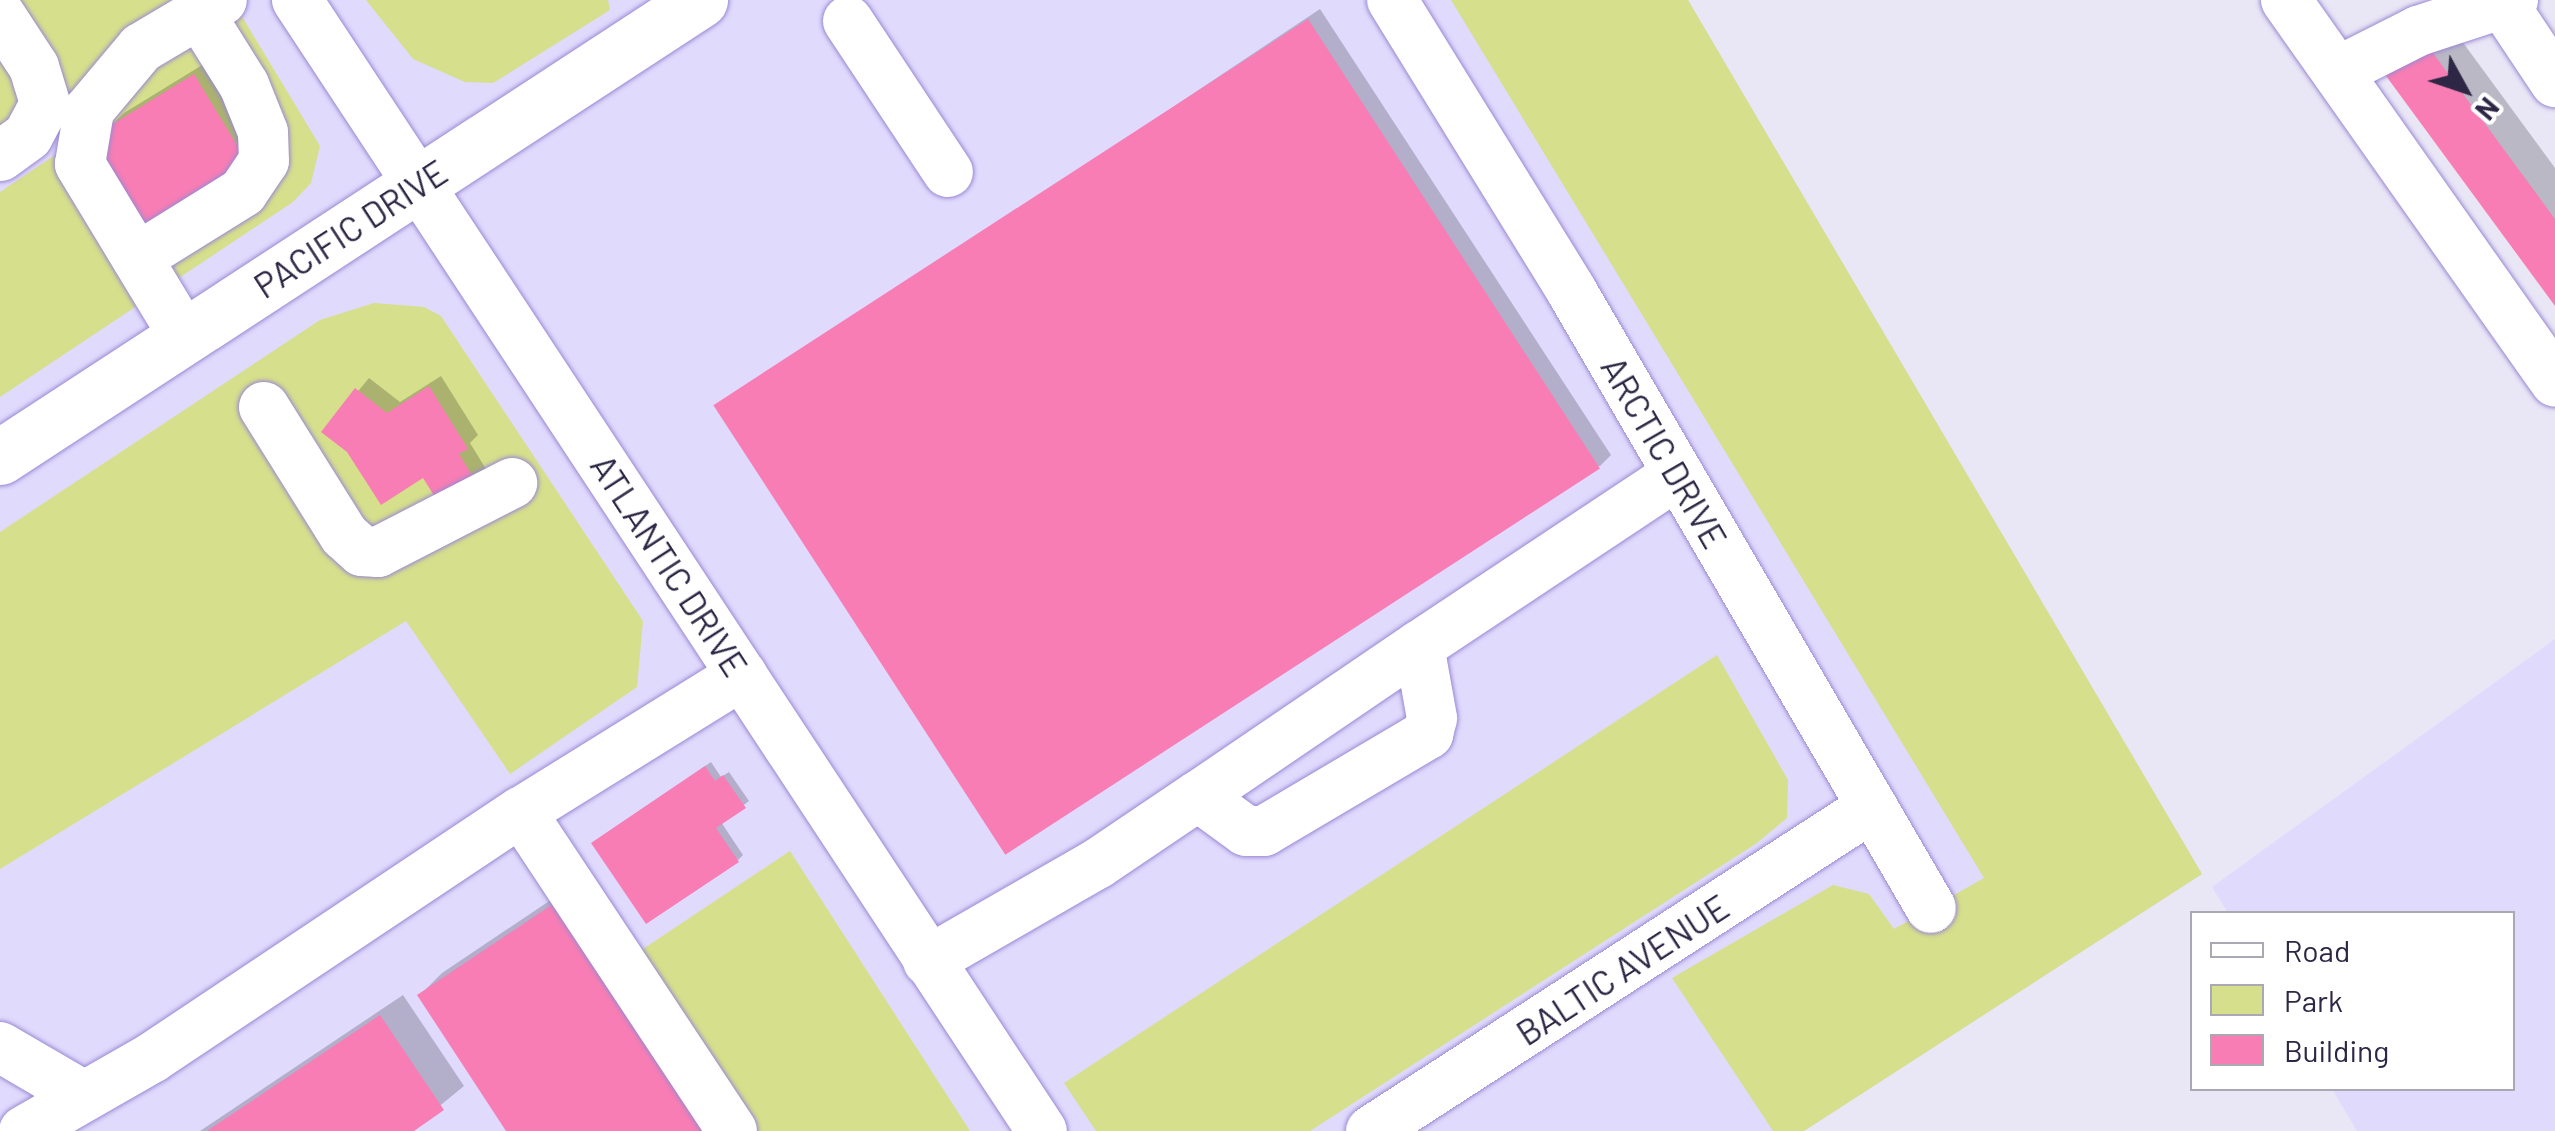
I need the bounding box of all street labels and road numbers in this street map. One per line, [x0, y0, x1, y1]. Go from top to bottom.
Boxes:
street label: PACIFIC DRIVE [246, 150, 454, 306]
street label: ARCTIC DRIVE [1593, 349, 1737, 555]
street label: ATLANTIC DRIVE [583, 446, 757, 684]
street label: BALTIC AVENUE [1508, 885, 1736, 1053]

